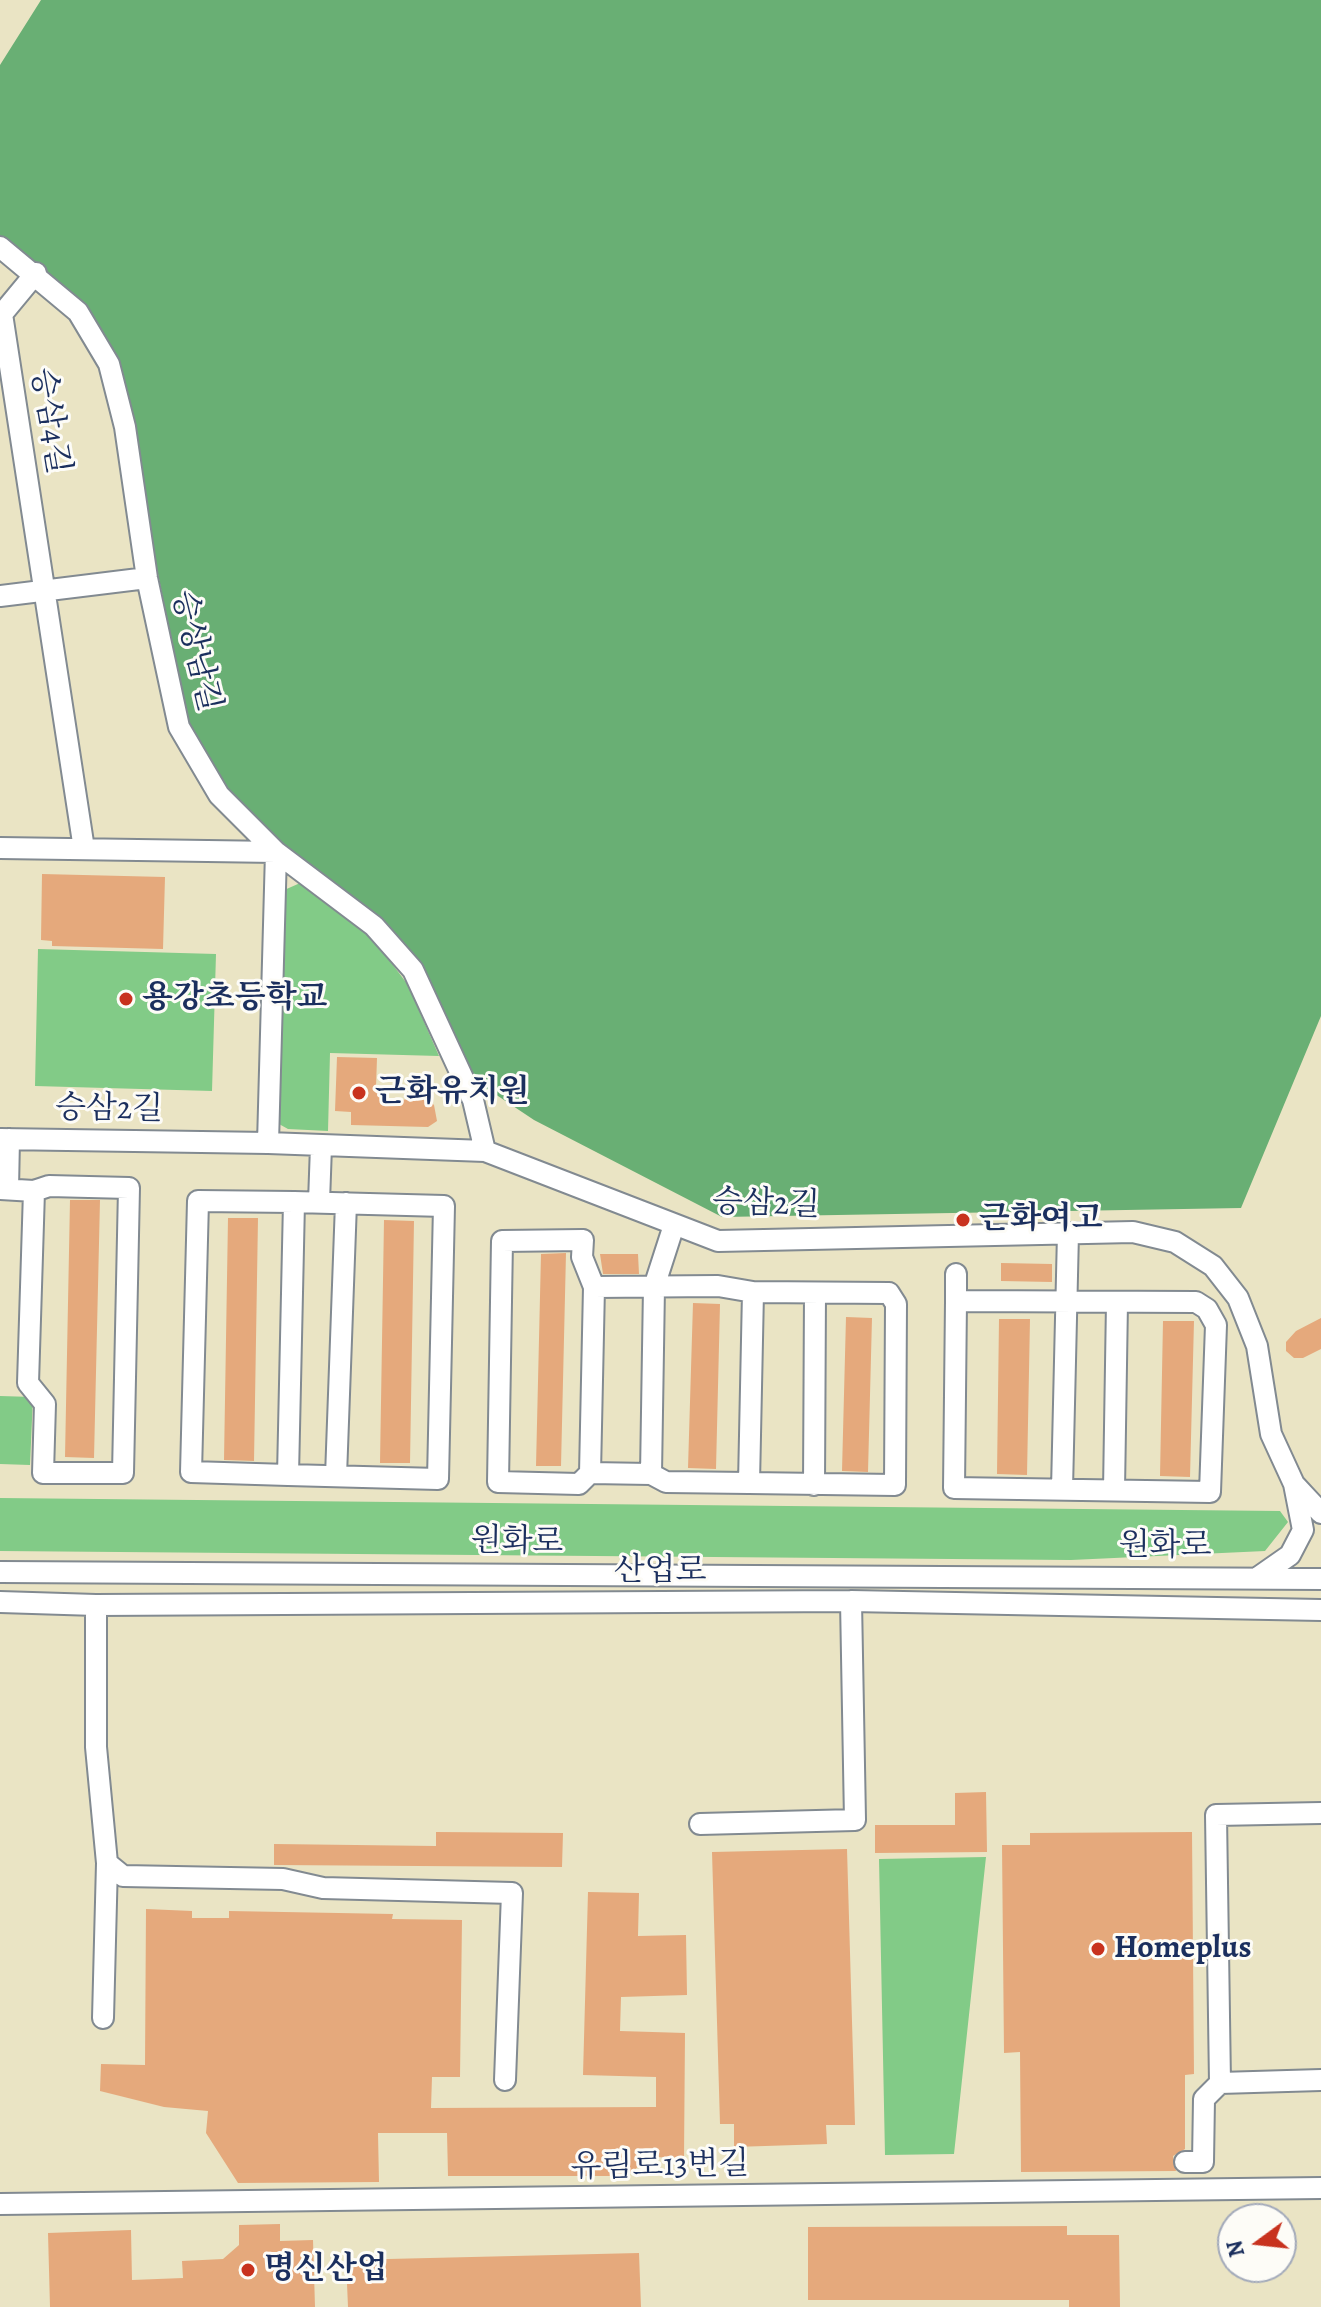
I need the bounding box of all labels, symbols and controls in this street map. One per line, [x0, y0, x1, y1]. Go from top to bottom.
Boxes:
street label: 승삼4길 [22, 365, 76, 477]
street label: 승상남길 [162, 586, 228, 716]
place label: 용강초등학교 [142, 980, 327, 1018]
marker: 용강초등학교 [117, 990, 135, 1008]
place label: 근화유치원 [375, 1074, 530, 1112]
marker: 근화유치원 [350, 1084, 368, 1102]
street label: 승삼2길 [55, 1090, 163, 1130]
street label: 승삼2길 [711, 1184, 821, 1226]
place label: 근화여고 [979, 1201, 1103, 1239]
marker: 근화여고 [954, 1211, 972, 1229]
street label: 원화로 [470, 1523, 564, 1563]
street label: 원화로 [1119, 1528, 1211, 1566]
street label: 산업로 [614, 1553, 706, 1591]
place label: Homeplus [1114, 1930, 1252, 1968]
marker: Homeplus [1089, 1940, 1107, 1958]
street label: 유림로13번길 [570, 2146, 750, 2188]
north arrow [1217, 2203, 1297, 2283]
text: N [1219, 2237, 1252, 2260]
place label: 명신산업 [264, 2251, 388, 2289]
marker: 명신산업 [239, 2261, 257, 2279]

